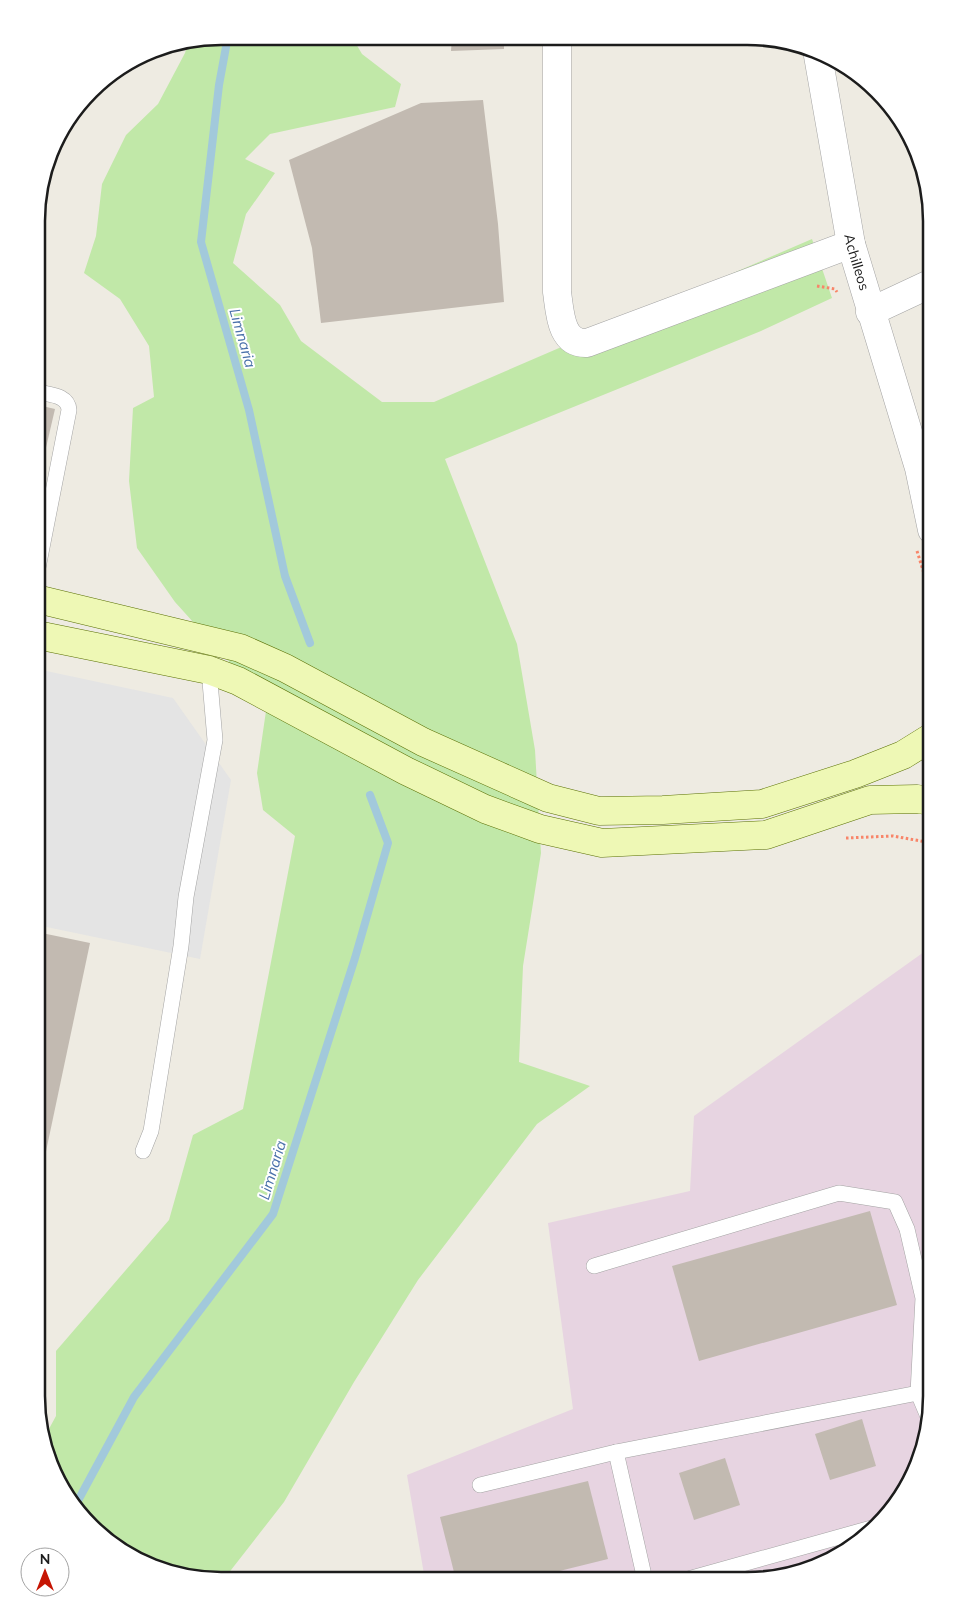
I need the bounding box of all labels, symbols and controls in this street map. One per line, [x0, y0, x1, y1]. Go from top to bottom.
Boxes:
street label: Achilleos [840, 233, 874, 293]
water label: Limnaria [225, 306, 261, 370]
water label: Limnaria [254, 1138, 290, 1202]
north arrow [20, 1547, 70, 1597]
text: N [40, 1550, 50, 1568]

